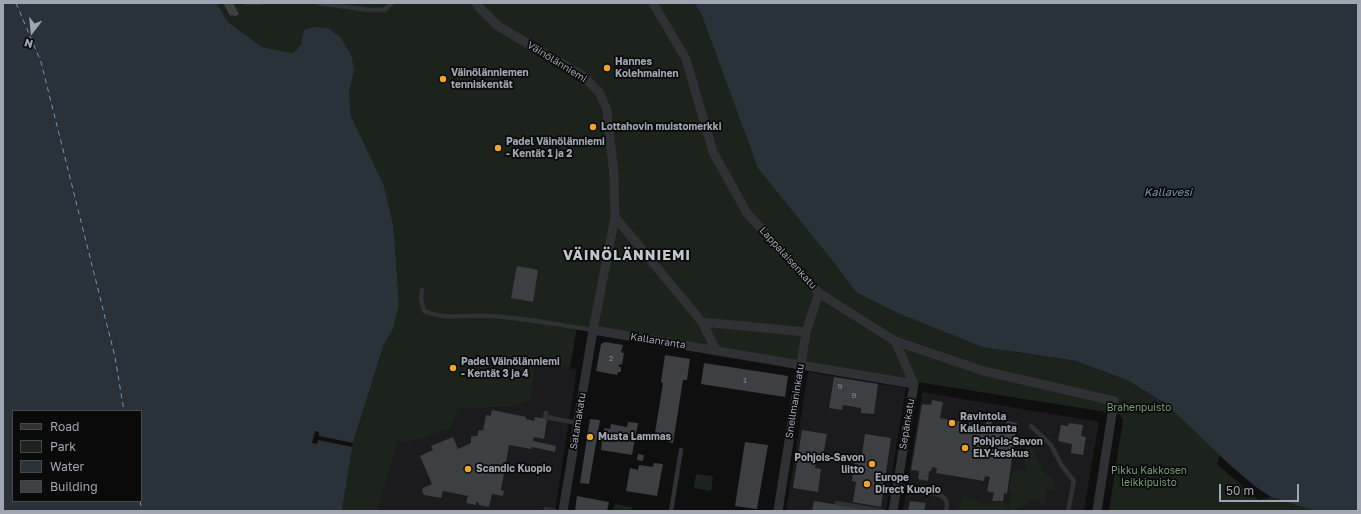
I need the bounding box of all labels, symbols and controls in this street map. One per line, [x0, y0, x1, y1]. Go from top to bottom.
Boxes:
north arrow [12, 12, 52, 52]
text: N [23, 37, 34, 51]
street label: Väinölänniemi [525, 39, 589, 85]
place label: Hannes Kolehmainen [615, 56, 679, 80]
marker: Hannes Kolehmainen [602, 63, 612, 73]
place label: Väinölänniemen tenniskentät [451, 67, 529, 90]
marker: Väinölänniemen tenniskentät [438, 74, 448, 84]
place label: Lottahovin muistomerkki [601, 121, 721, 133]
marker: Lottahovin muistomerkki [588, 122, 598, 132]
place label: Padel Väinölänniemi - Kentät 1 ja 2 [506, 136, 605, 160]
marker: Padel Väinölänniemi - Kentät 1 ja 2 [493, 143, 503, 153]
water label: Kallavesi [1144, 186, 1192, 200]
street label: Lappalaisenkatu [757, 225, 819, 291]
district label: VÄINÖLÄNNIEMI [563, 248, 691, 264]
street label: Kallanranta [630, 331, 686, 351]
house number: 2 [609, 353, 613, 363]
place label: Padel Väinölänniemi - Kentät 3 ja 4 [461, 356, 560, 380]
marker: Padel Väinölänniemi - Kentät 3 ja 4 [448, 363, 458, 373]
street label: Snellmaninkatu [783, 363, 807, 439]
house number: 1 [743, 375, 747, 385]
house number: 9 [838, 381, 842, 391]
house number: 9 [852, 390, 856, 400]
street label: Satamakatu [568, 392, 588, 450]
street label: Sepänkatu [897, 398, 917, 450]
park label: Brahenpuisto [1107, 402, 1171, 414]
legend [12, 410, 142, 502]
place label: Ravintola Kallanranta [960, 411, 1017, 434]
marker: Ravintola Kallanranta [947, 418, 957, 428]
text: Road [50, 419, 79, 434]
place label: Musta Lammas [598, 431, 671, 443]
marker: Musta Lammas [585, 432, 595, 442]
place label: Pohjois-Savon ELY-keskus [973, 436, 1043, 460]
text: Park [50, 439, 76, 454]
marker: Pohjois-Savon ELY-keskus [960, 443, 970, 453]
place label: Pohjois-Savon liitto [794, 452, 864, 476]
text: Water [50, 459, 84, 474]
marker: Pohjois-Savon liitto [867, 459, 877, 469]
place label: Scandic Kuopio [476, 463, 551, 475]
marker: Scandic Kuopio [463, 464, 473, 474]
park label: Pikku Kakkosen leikkipuisto [1111, 465, 1187, 488]
place label: Europe Direct Kuopio [875, 472, 941, 496]
scale bar [1221, 476, 1301, 502]
text: Building [50, 479, 98, 494]
marker: Europe Direct Kuopio [862, 479, 872, 489]
text: 50 m [1226, 483, 1254, 498]

